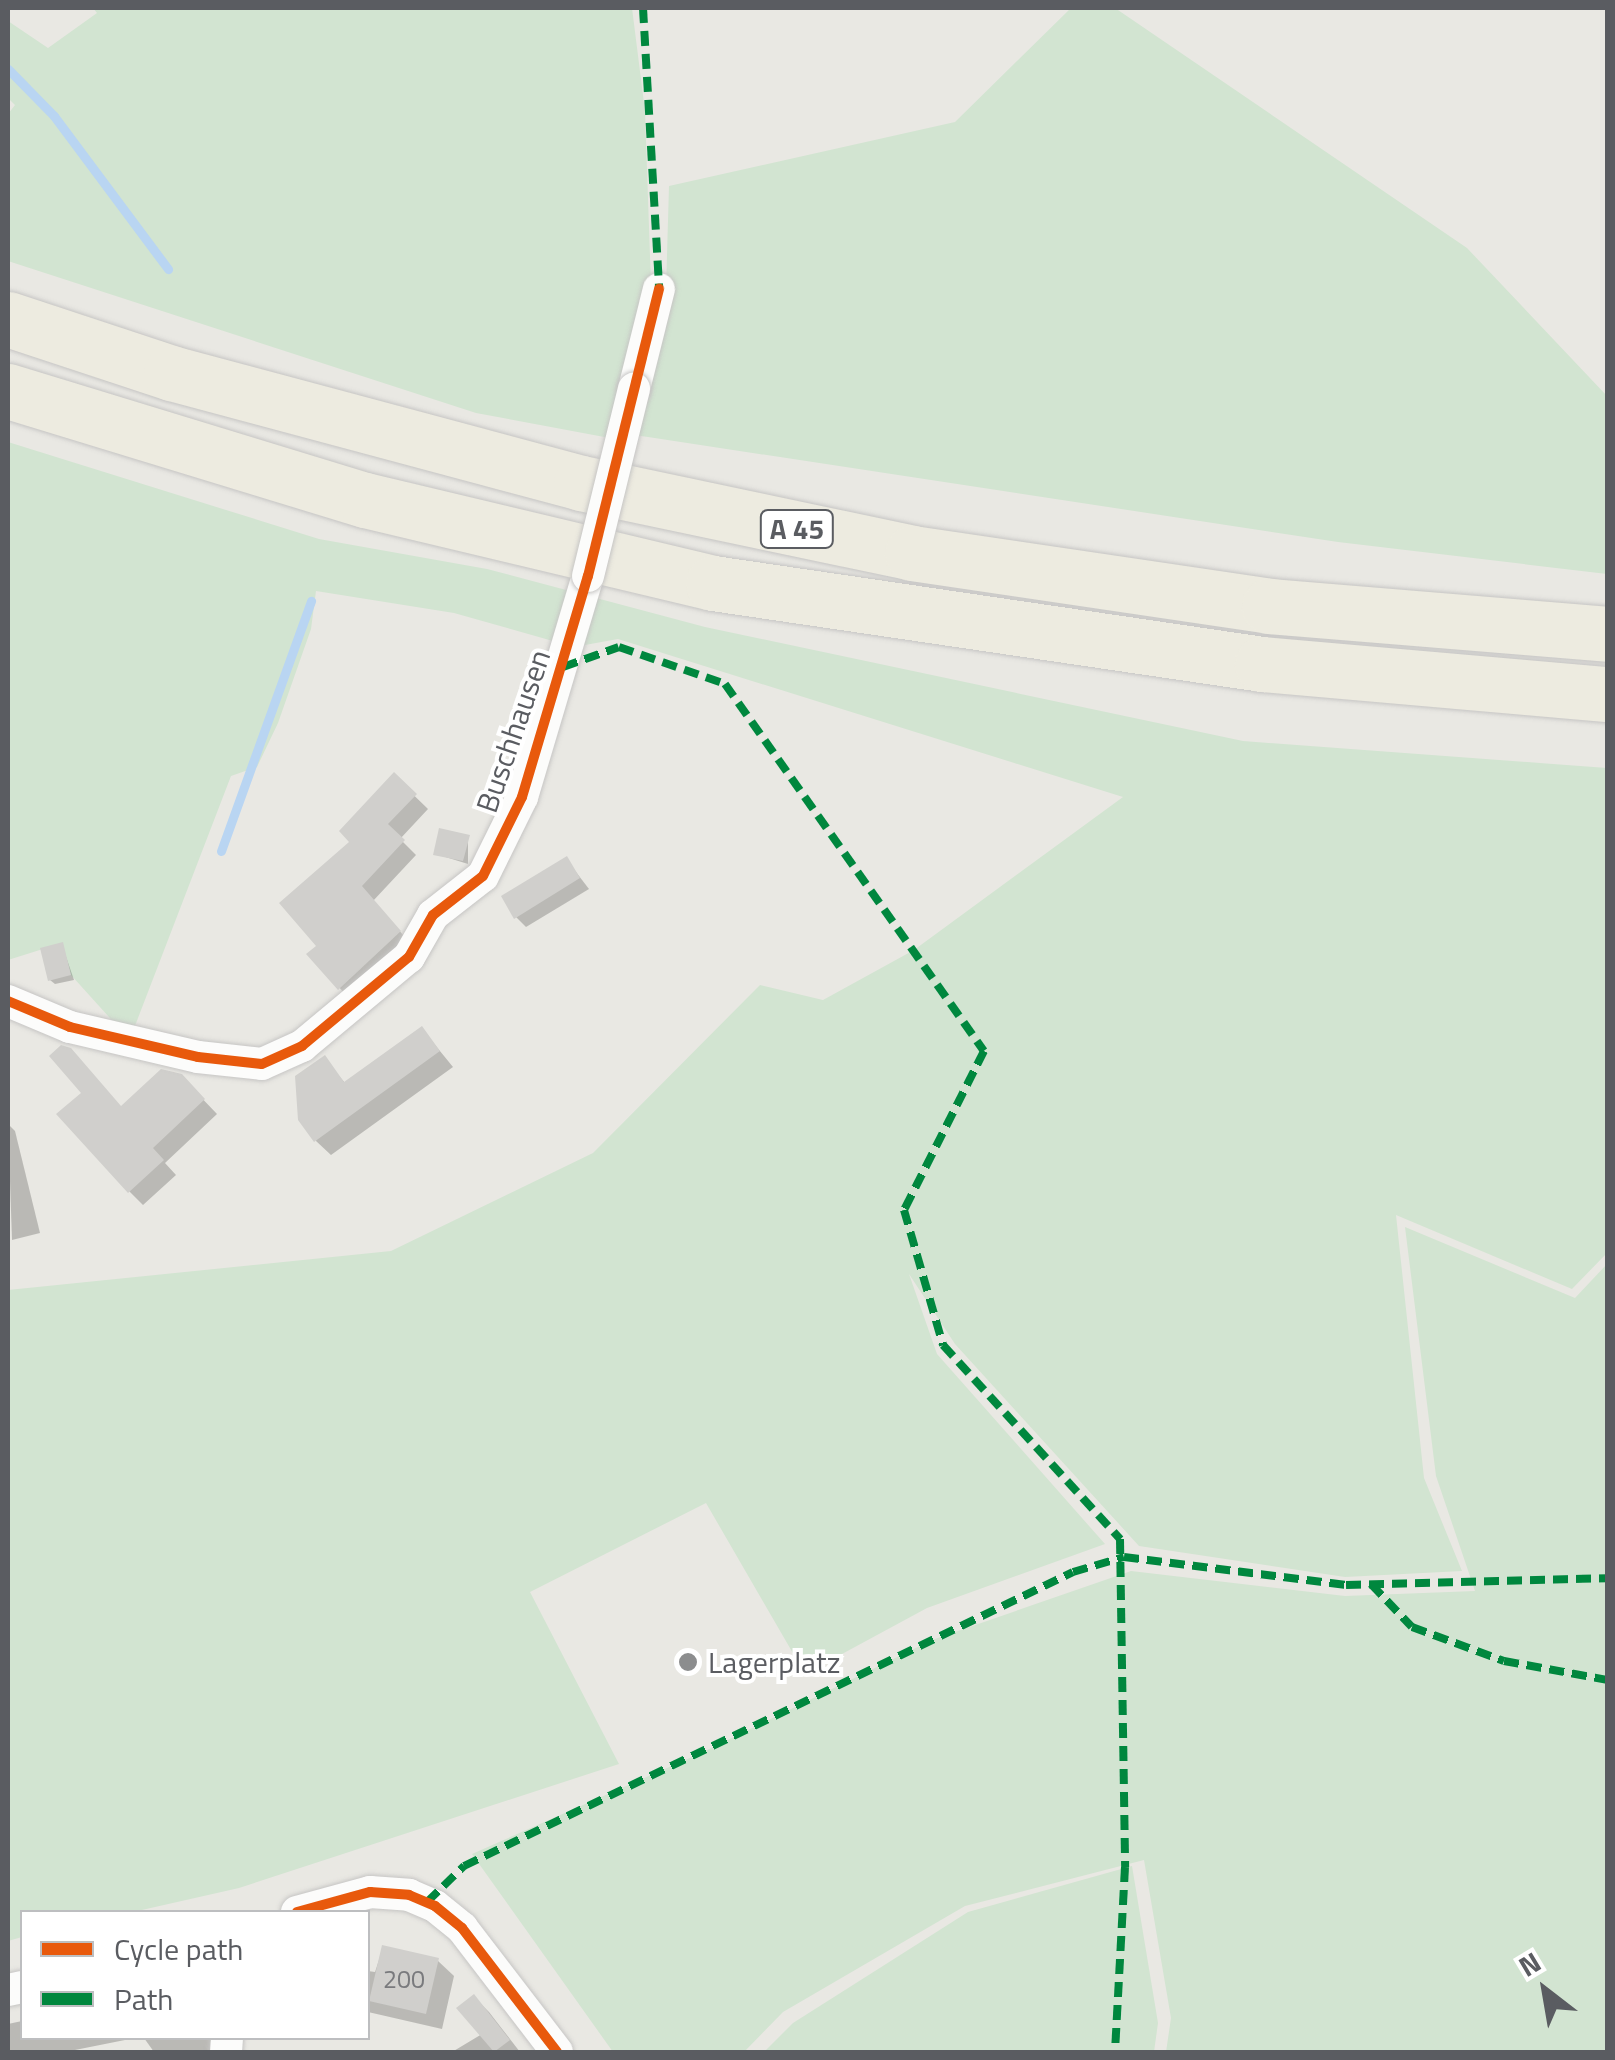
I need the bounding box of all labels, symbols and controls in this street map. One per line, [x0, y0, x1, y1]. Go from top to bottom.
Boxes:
road number: A 45 [760, 506, 834, 552]
street label: Buschhausen [468, 645, 558, 817]
place label: Lagerplatz [708, 1644, 840, 1680]
marker: Lagerplatz [677, 1651, 699, 1673]
legend [20, 1910, 370, 2040]
text: Cycle path [114, 1926, 243, 1972]
north arrow [1495, 1940, 1595, 2040]
text: N [1510, 1940, 1549, 1987]
house number: 200 [383, 1964, 425, 1994]
text: Path [114, 1976, 173, 2022]

